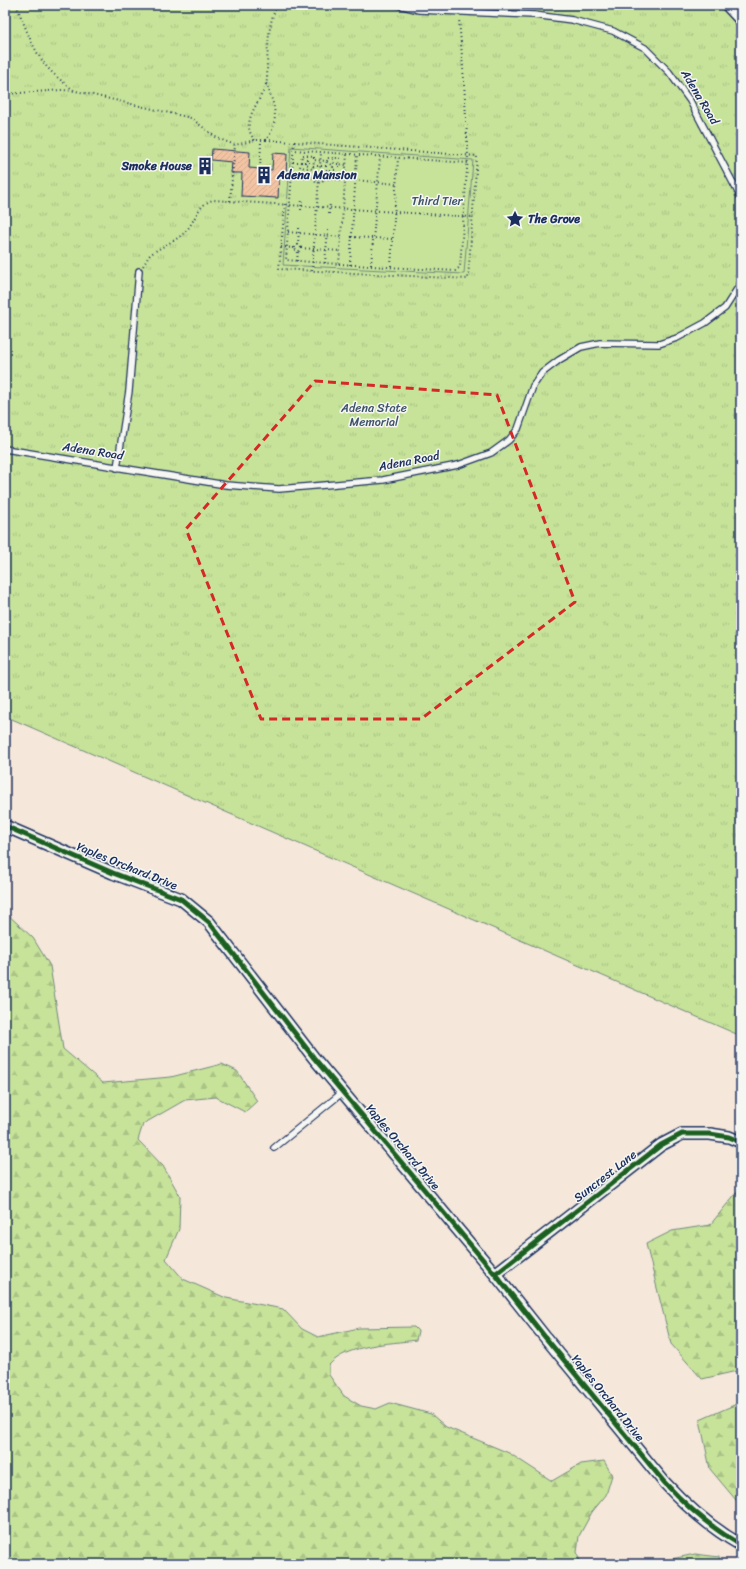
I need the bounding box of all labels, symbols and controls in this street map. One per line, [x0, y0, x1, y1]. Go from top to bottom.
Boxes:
street label: Adena Road [674, 64, 726, 130]
place label: Smoke House [121, 155, 193, 177]
building icon: Smoke House [195, 156, 215, 176]
place label: Adena Mansion [276, 164, 357, 186]
building icon: Adena Mansion [254, 165, 274, 185]
park label: Third Tier [411, 190, 464, 212]
place label: The Grove [528, 208, 580, 230]
place icon: The Grove [505, 209, 525, 229]
park label: Adena State Memorial [340, 397, 407, 433]
street label: Adena Road [60, 435, 126, 467]
street label: Adena Road [376, 444, 442, 478]
street label: Yaples Orchard Drive [73, 836, 181, 896]
street label: Yaples Orchard Drive [360, 1099, 446, 1195]
street label: Suncrest Lane [568, 1144, 642, 1208]
street label: Yaples Orchard Drive [566, 1349, 650, 1447]

